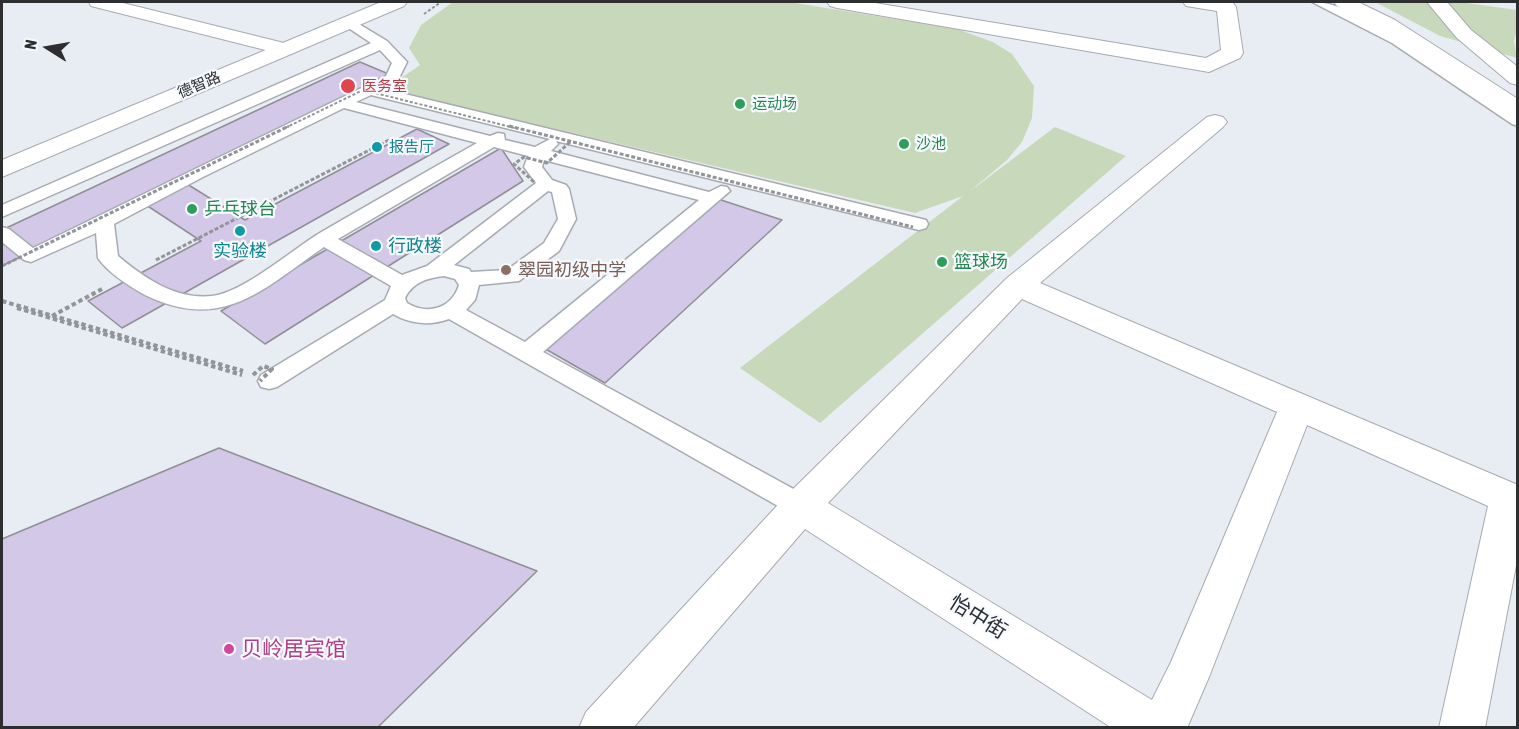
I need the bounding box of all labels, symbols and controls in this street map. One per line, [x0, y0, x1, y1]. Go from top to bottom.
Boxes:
north arrow [18, 18, 78, 78]
text: N [21, 38, 40, 51]
street label: 德智路 [175, 68, 223, 102]
marker: 医务室 [339, 77, 357, 95]
place label: 医务室 [362, 77, 407, 95]
place label: 运动场 [752, 95, 797, 113]
marker: 运动场 [733, 97, 747, 111]
place label: 沙池 [916, 135, 946, 153]
marker: 沙池 [897, 137, 911, 151]
place label: 报告厅 [389, 138, 434, 156]
marker: 报告厅 [370, 140, 384, 154]
place label: 乒乓球台 [204, 198, 276, 220]
marker: 乒乓球台 [185, 202, 199, 216]
marker: 实验楼 [233, 224, 247, 238]
place label: 行政楼 [388, 235, 442, 257]
marker: 行政楼 [369, 239, 383, 253]
place label: 实验楼 [213, 240, 267, 262]
place label: 篮球场 [954, 251, 1008, 273]
marker: 篮球场 [935, 255, 949, 269]
place label: 翠园初级中学 [518, 259, 626, 281]
marker: 翠园初级中学 [499, 263, 513, 277]
street label: 怡中街 [945, 590, 1011, 644]
place label: 贝岭居宾馆 [241, 636, 346, 662]
marker: 贝岭居宾馆 [222, 642, 236, 656]

